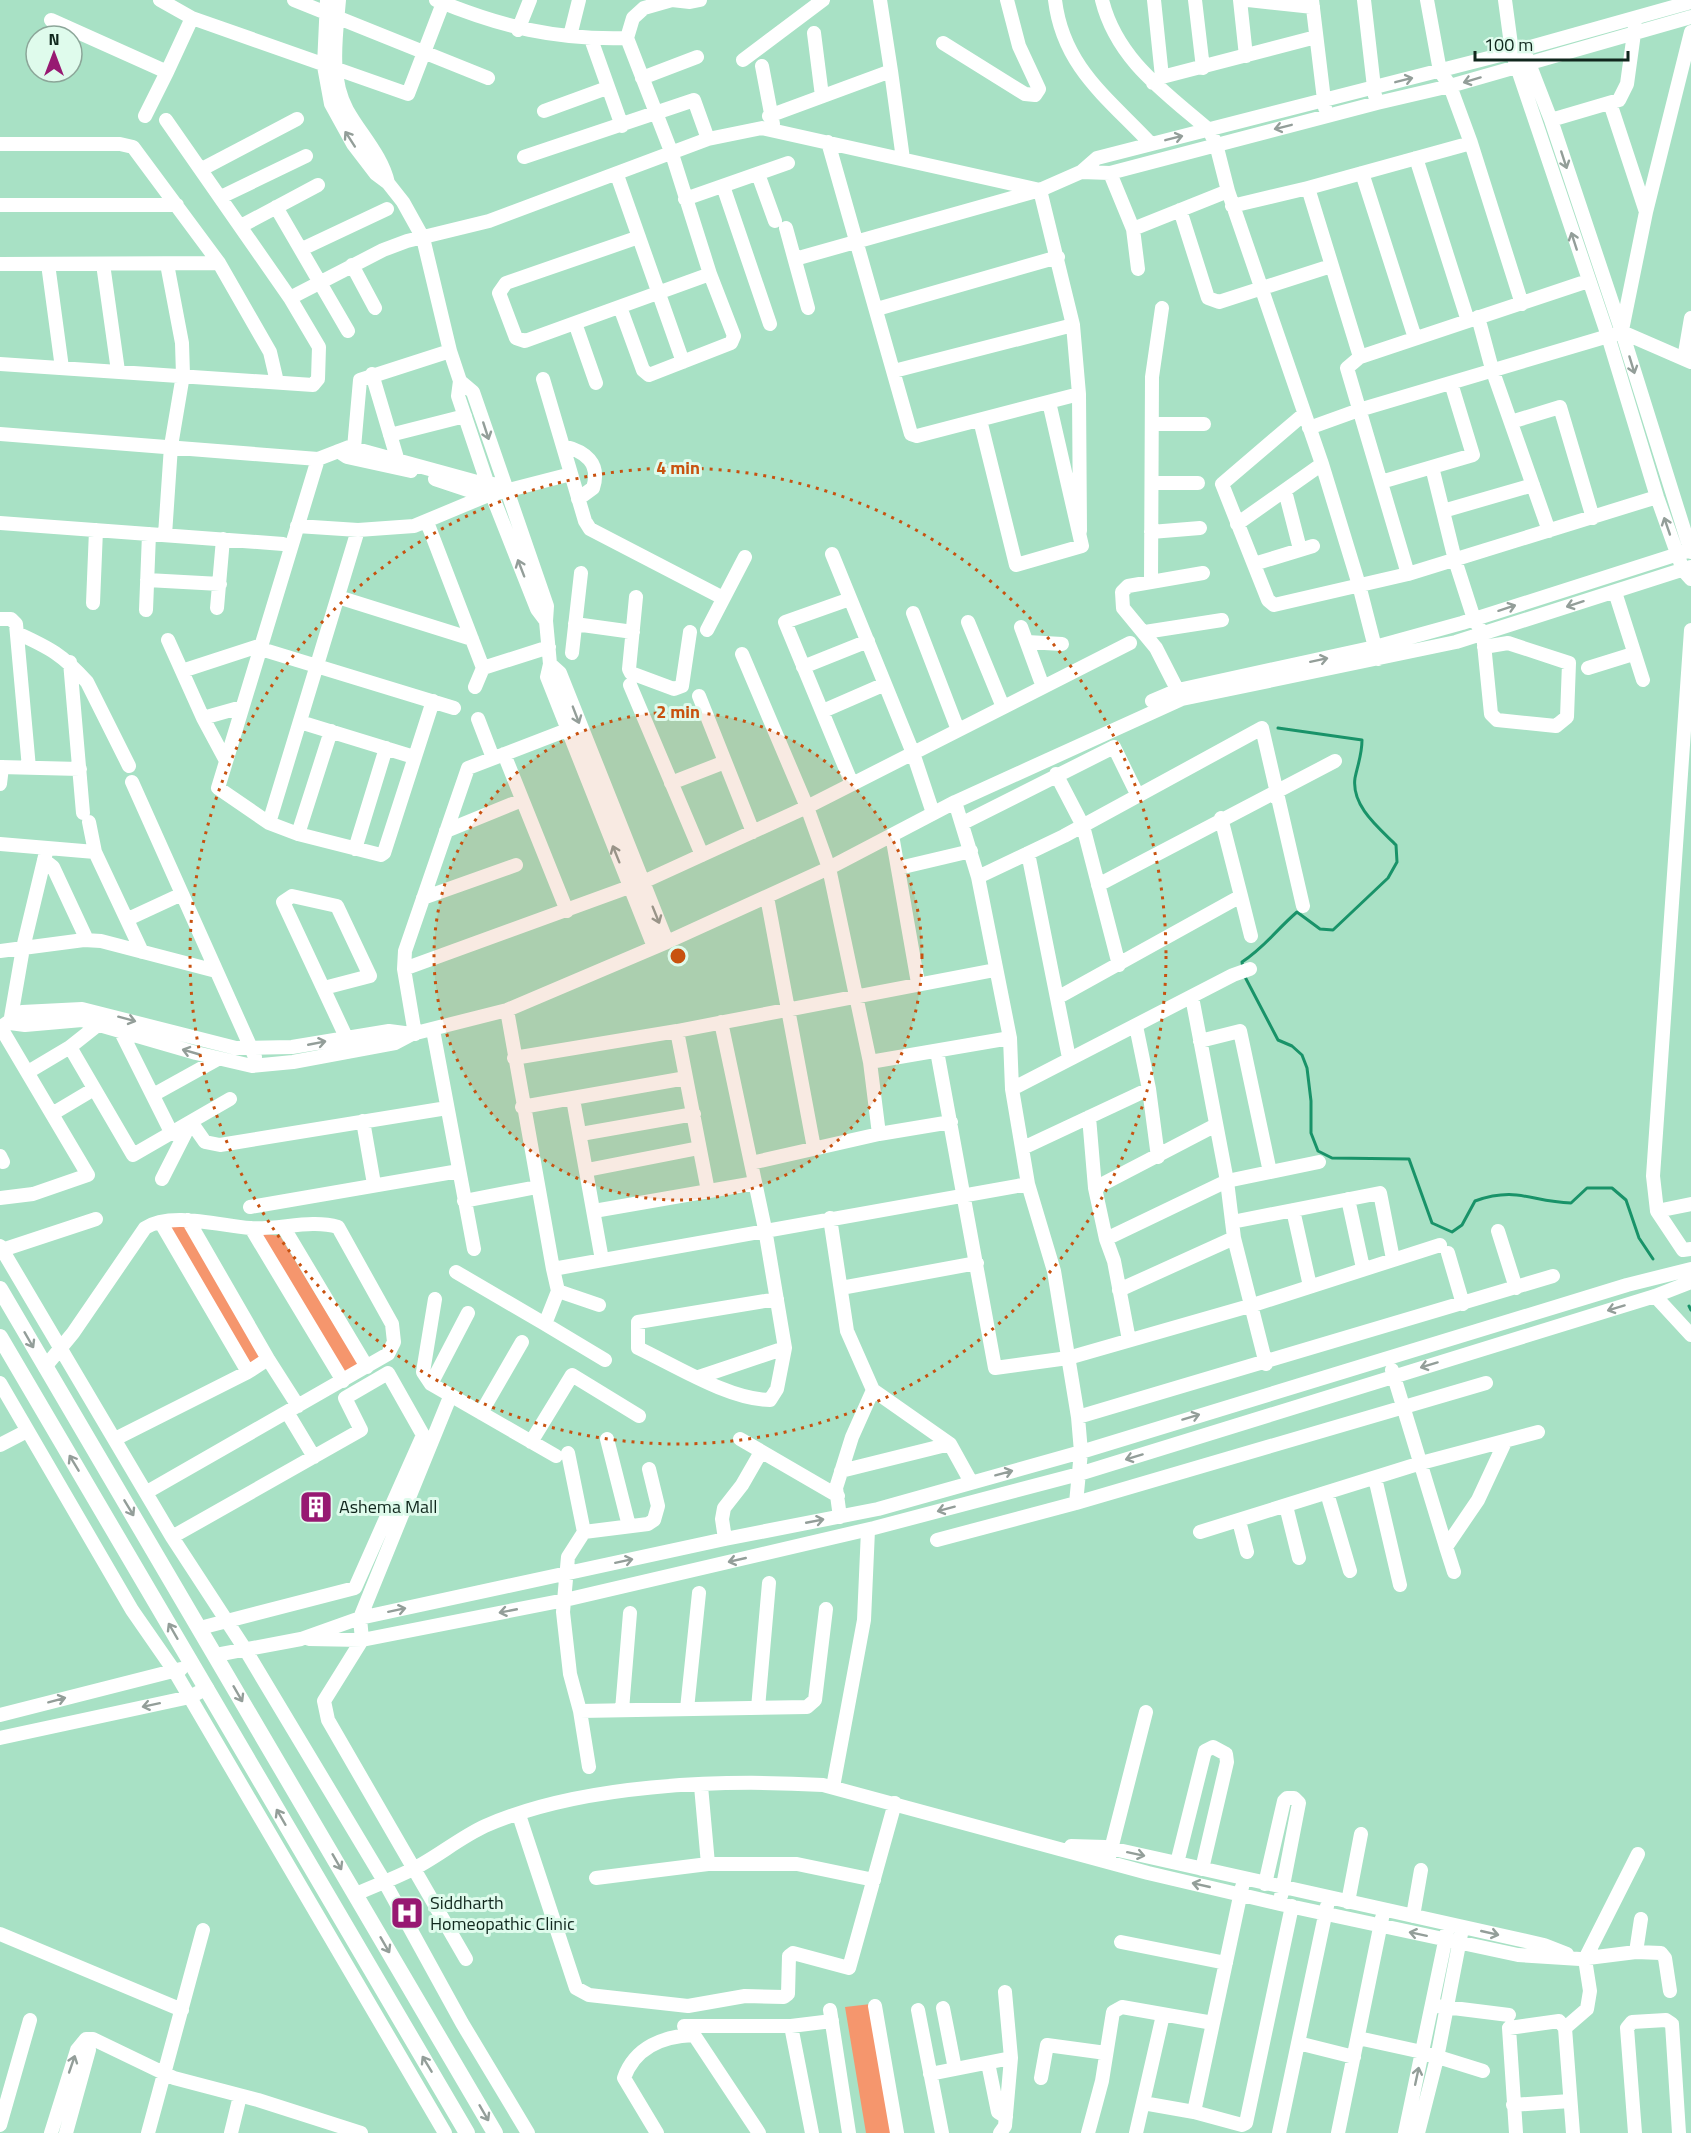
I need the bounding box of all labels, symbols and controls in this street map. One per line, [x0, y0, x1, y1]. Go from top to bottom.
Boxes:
north arrow [24, 24, 84, 84]
scale bar [1475, 24, 1628, 62]
text: N [48, 27, 60, 51]
text: 100 m [1484, 31, 1533, 58]
one-way arrow [1394, 74, 1413, 86]
one-way arrow [1463, 75, 1482, 86]
one-way arrow [1274, 122, 1293, 134]
one-way arrow [344, 131, 356, 148]
one-way arrow [1164, 132, 1183, 144]
one-way arrow [1559, 150, 1570, 169]
one-way arrow [1568, 232, 1579, 251]
one-way arrow [1627, 355, 1638, 374]
one-way arrow [482, 421, 493, 440]
text: 4 min [656, 454, 700, 481]
one-way arrow [1661, 517, 1672, 536]
one-way arrow [515, 560, 526, 578]
one-way arrow [1566, 600, 1585, 611]
one-way arrow [1497, 602, 1516, 613]
one-way arrow [1309, 653, 1328, 665]
text: 2 min [656, 698, 700, 725]
one-way arrow [572, 705, 583, 723]
one-way arrow [610, 845, 621, 864]
one-way arrow [651, 906, 662, 924]
centre of rings [668, 946, 688, 966]
one-way arrow [117, 1014, 136, 1026]
one-way arrow [308, 1036, 327, 1048]
one-way arrow [182, 1046, 201, 1057]
one-way arrow [1607, 1304, 1626, 1315]
one-way arrow [24, 1331, 36, 1348]
one-way arrow [1420, 1360, 1439, 1371]
one-way arrow [1181, 1411, 1200, 1422]
one-way arrow [1125, 1452, 1144, 1463]
one-way arrow [67, 1455, 79, 1472]
one-way arrow [994, 1467, 1013, 1478]
building icon: Ashema Mall [298, 1489, 334, 1525]
place label: Ashema Mall [339, 1493, 437, 1520]
one-way arrow [123, 1499, 135, 1516]
one-way arrow [937, 1504, 956, 1515]
one-way arrow [805, 1516, 825, 1527]
one-way arrow [615, 1554, 634, 1566]
one-way arrow [727, 1555, 747, 1566]
one-way arrow [387, 1604, 406, 1615]
one-way arrow [499, 1606, 518, 1617]
one-way arrow [166, 1623, 178, 1640]
one-way arrow [233, 1685, 245, 1702]
one-way arrow [47, 1694, 66, 1706]
one-way arrow [142, 1700, 161, 1712]
one-way arrow [275, 1809, 287, 1826]
one-way arrow [1126, 1849, 1145, 1861]
one-way arrow [331, 1853, 343, 1870]
one-way arrow [1191, 1879, 1211, 1890]
place label: Siddharth Homeopathic Clinic [430, 1889, 575, 1937]
hospital icon: Siddharth Homeopathic Clinic [389, 1895, 425, 1931]
one-way arrow [1480, 1927, 1499, 1939]
one-way arrow [1409, 1928, 1429, 1939]
one-way arrow [379, 1936, 391, 1953]
one-way arrow [67, 2056, 78, 2074]
one-way arrow [420, 2056, 432, 2073]
one-way arrow [1412, 2066, 1423, 2086]
one-way arrow [478, 2104, 490, 2121]

